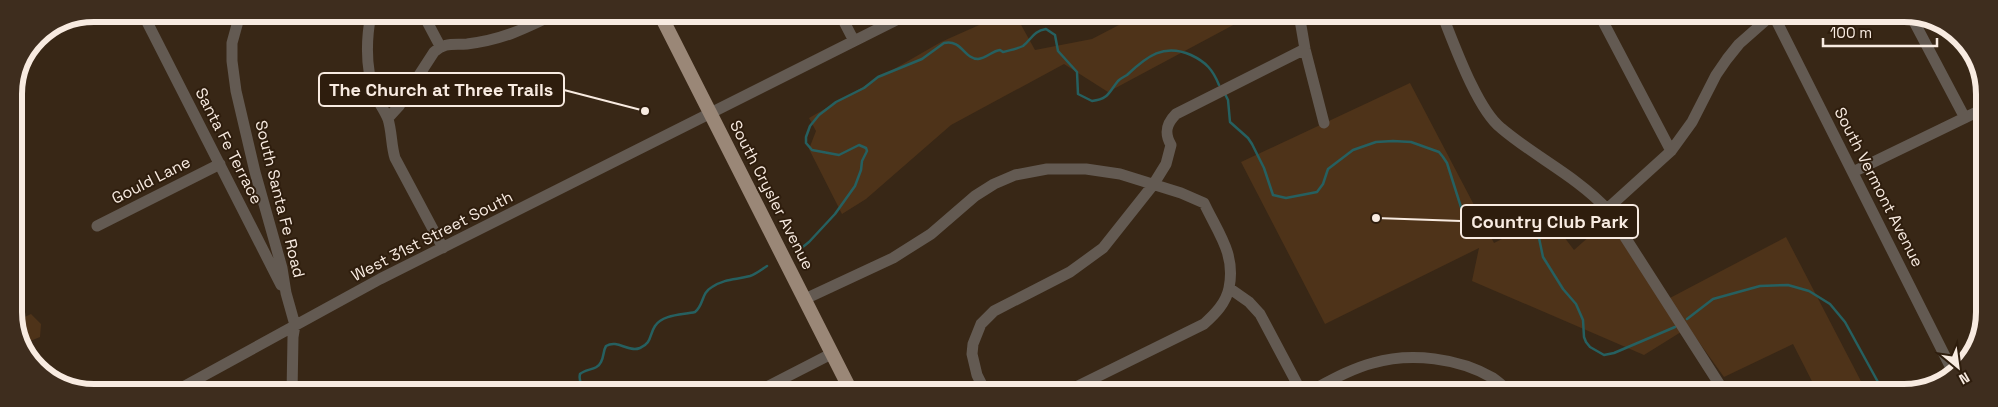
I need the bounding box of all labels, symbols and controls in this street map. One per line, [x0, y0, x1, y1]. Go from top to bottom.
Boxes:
scale bar [1823, 15, 1937, 47]
text: 100 m [1830, 23, 1872, 42]
callout: The Church at Three Trails [319, 73, 564, 106]
text: The Church at Three Trails [329, 78, 553, 101]
street label: Santa Fe Terrace [191, 84, 267, 208]
street label: South Vermont Avenue [1830, 104, 1928, 270]
street label: South Crysler Avenue [725, 117, 819, 273]
street label: South Santa Fe Road [250, 118, 310, 280]
street label: Gould Lane [108, 151, 194, 209]
street label: West 31st Street South [348, 186, 516, 286]
callout: Country Club Park [1461, 205, 1638, 238]
text: Country Club Park [1471, 210, 1629, 233]
north arrow [1933, 342, 1983, 392]
text: N [1956, 368, 1973, 389]

